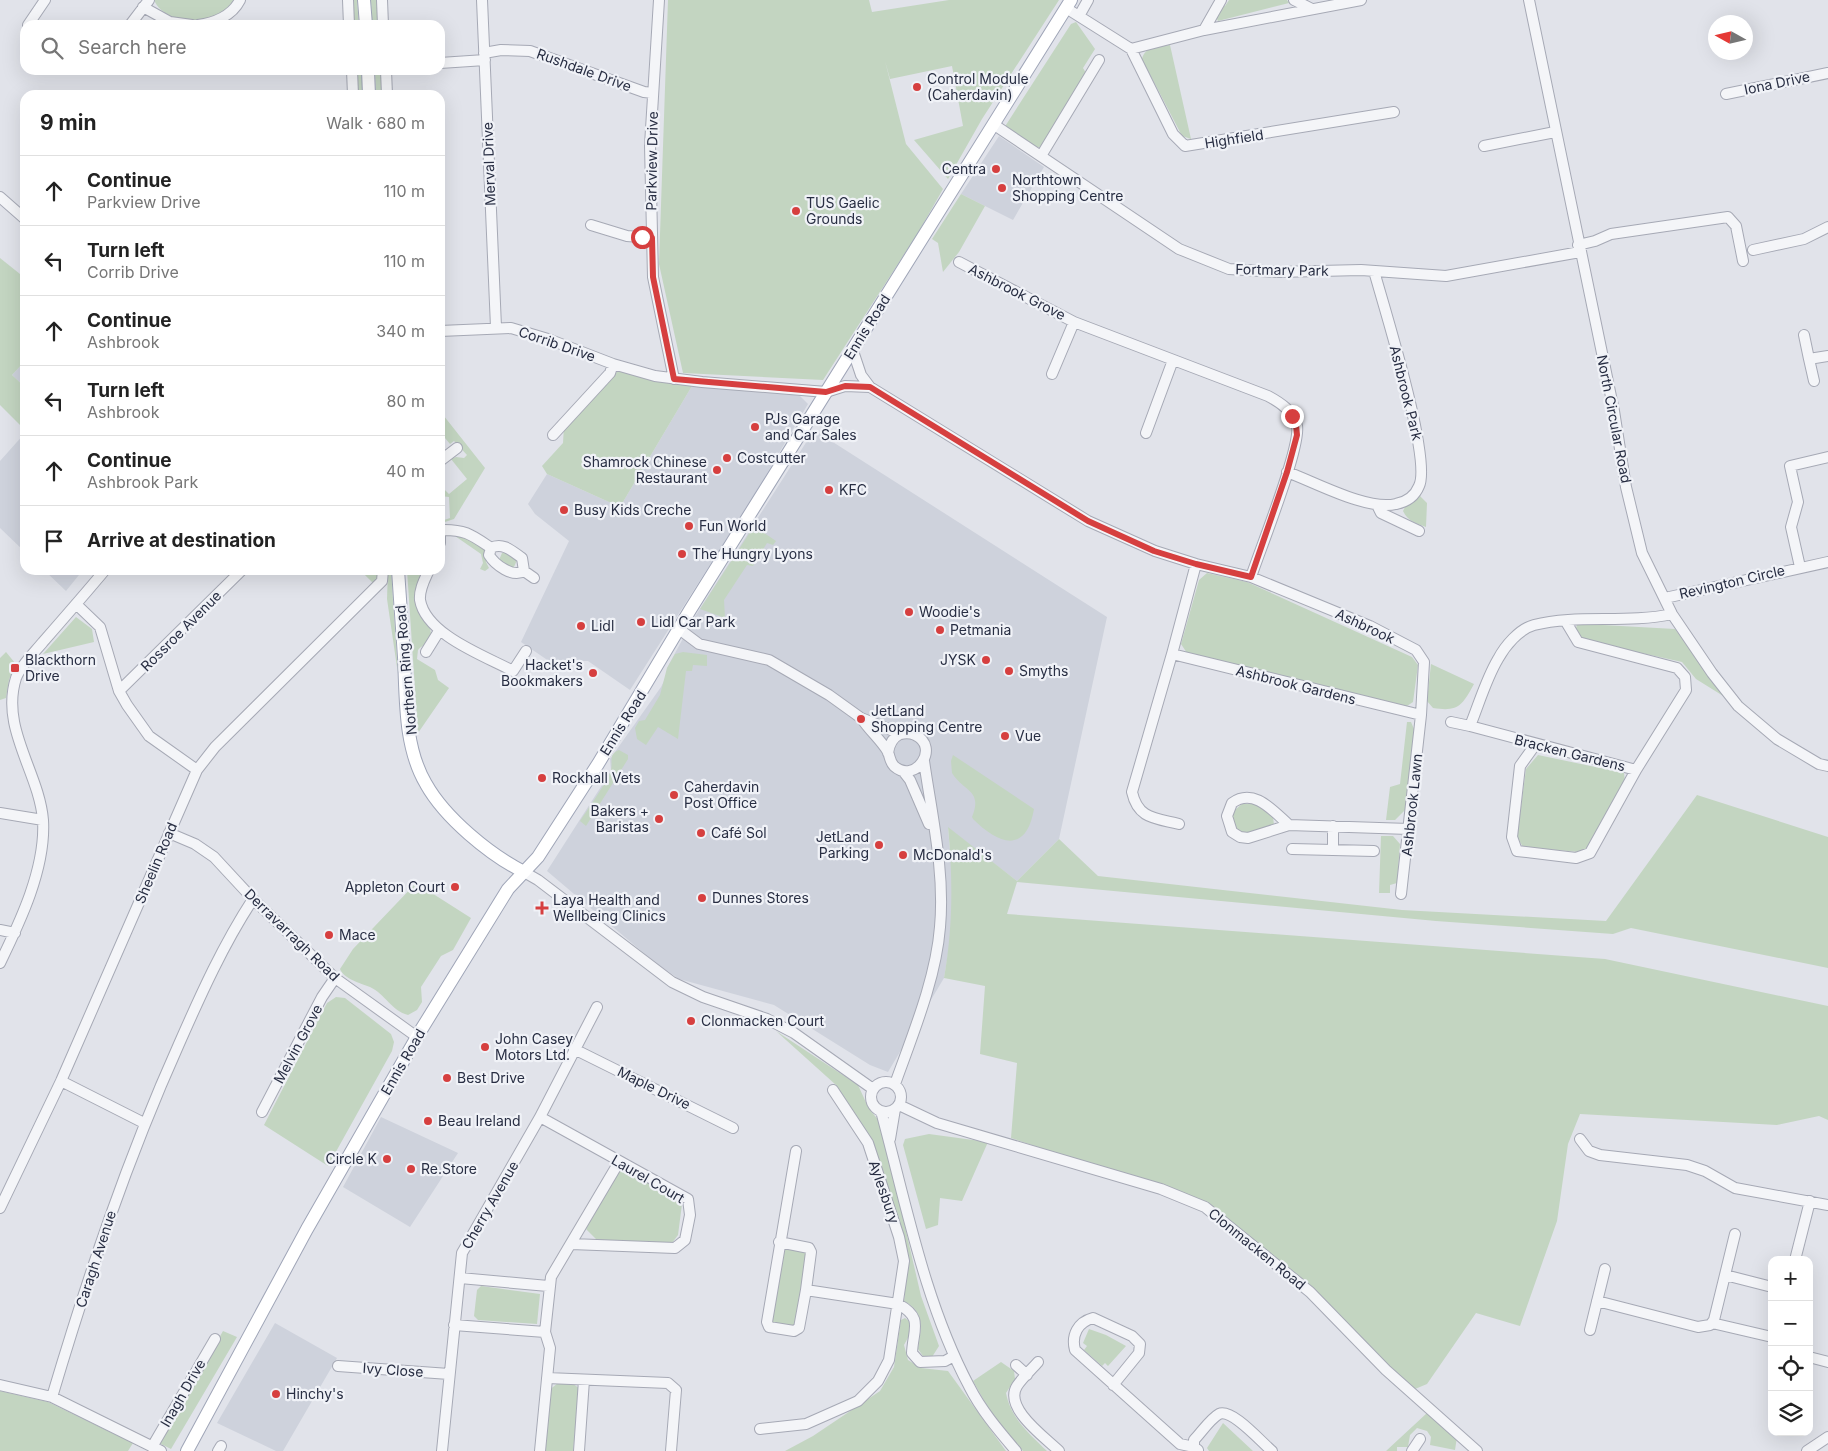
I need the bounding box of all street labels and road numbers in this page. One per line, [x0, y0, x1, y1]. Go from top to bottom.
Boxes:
street label: Rushdale Drive [534, 45, 634, 95]
street label: Iona Drive [1742, 67, 1811, 98]
street label: Parkview Drive [642, 111, 661, 211]
street label: Merval Drive [479, 122, 498, 206]
street label: Highfield [1203, 125, 1265, 152]
street label: Ashbrook Grove [966, 260, 1069, 323]
street label: Fortmary Park [1235, 260, 1329, 279]
street label: Ennis Road [840, 291, 893, 362]
street label: Corrib Drive [516, 322, 598, 365]
street label: Ashbrook Park [1386, 344, 1427, 442]
street label: North Circular Road [1594, 353, 1635, 485]
street label: Revington Circle [1677, 561, 1786, 602]
street label: Rossroe Avenue [137, 587, 224, 674]
street label: Northern Ring Road [391, 604, 420, 736]
street label: Ashbrook [1333, 604, 1398, 647]
street label: Ashbrook Gardens [1234, 661, 1358, 708]
street label: Ennis Road [596, 687, 649, 758]
street label: Bracken Gardens [1513, 731, 1627, 775]
street label: Ashbrook Lawn [1398, 753, 1425, 857]
street label: Sheelin Road [131, 820, 180, 906]
street label: Derravarragh Road [241, 885, 343, 984]
street label: Melvin Grove [270, 1001, 326, 1086]
street label: Ennis Road [377, 1026, 428, 1098]
street label: Maple Drive [615, 1063, 694, 1113]
street label: Laurel Court [609, 1151, 688, 1207]
street label: Cherry Avenue [458, 1158, 522, 1252]
street label: Aylesbury [866, 1158, 903, 1226]
street label: Clonmacken Road [1205, 1204, 1309, 1293]
street label: Caragh Avenue [72, 1208, 119, 1310]
street label: Inagh Drive [156, 1356, 209, 1430]
street label: Ivy Close [362, 1359, 424, 1380]

